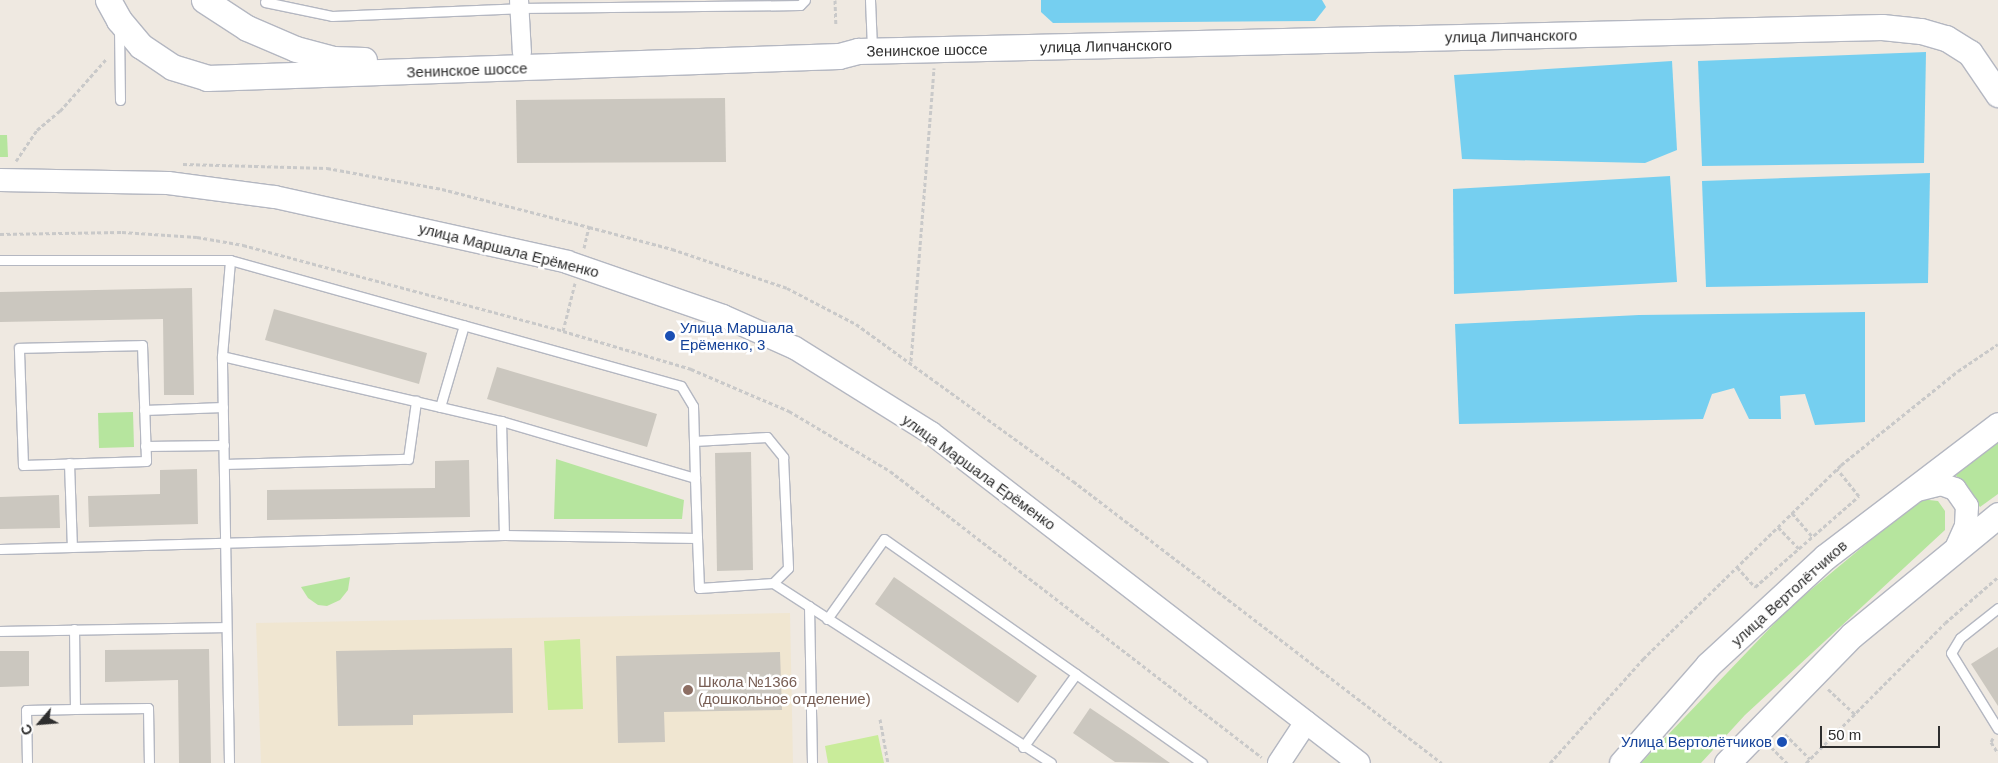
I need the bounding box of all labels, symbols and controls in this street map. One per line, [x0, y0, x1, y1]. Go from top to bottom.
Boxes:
street label: улица Липчанского [1445, 26, 1577, 46]
street label: улица Липчанского [1040, 36, 1172, 56]
street label: Зенинское шоссе [866, 40, 988, 60]
street label: Зенинское шоссе [406, 59, 528, 81]
street label: улица Маршала Ерёменко [417, 219, 601, 281]
place label: Улица Маршала Ерёменко, 3 [680, 318, 794, 353]
marker: Улица Маршала Ерёменко, 3 [664, 330, 676, 342]
street label: улица Маршала Ерёменко [899, 410, 1059, 534]
street label: улица Вертолётчиков [1727, 536, 1851, 650]
place label: Школа №1366 (дошкольное отделение) [698, 672, 871, 707]
marker: Школа №1366 (дошкольное отделение) [682, 684, 694, 696]
north arrow [15, 698, 65, 748]
scale bar [1823, 716, 1943, 748]
text: С [17, 722, 36, 738]
text: 50 m [1828, 726, 1861, 743]
place label: Улица Вертолётчиков [1621, 733, 1772, 751]
marker: Улица Вертолётчиков [1776, 736, 1788, 748]

